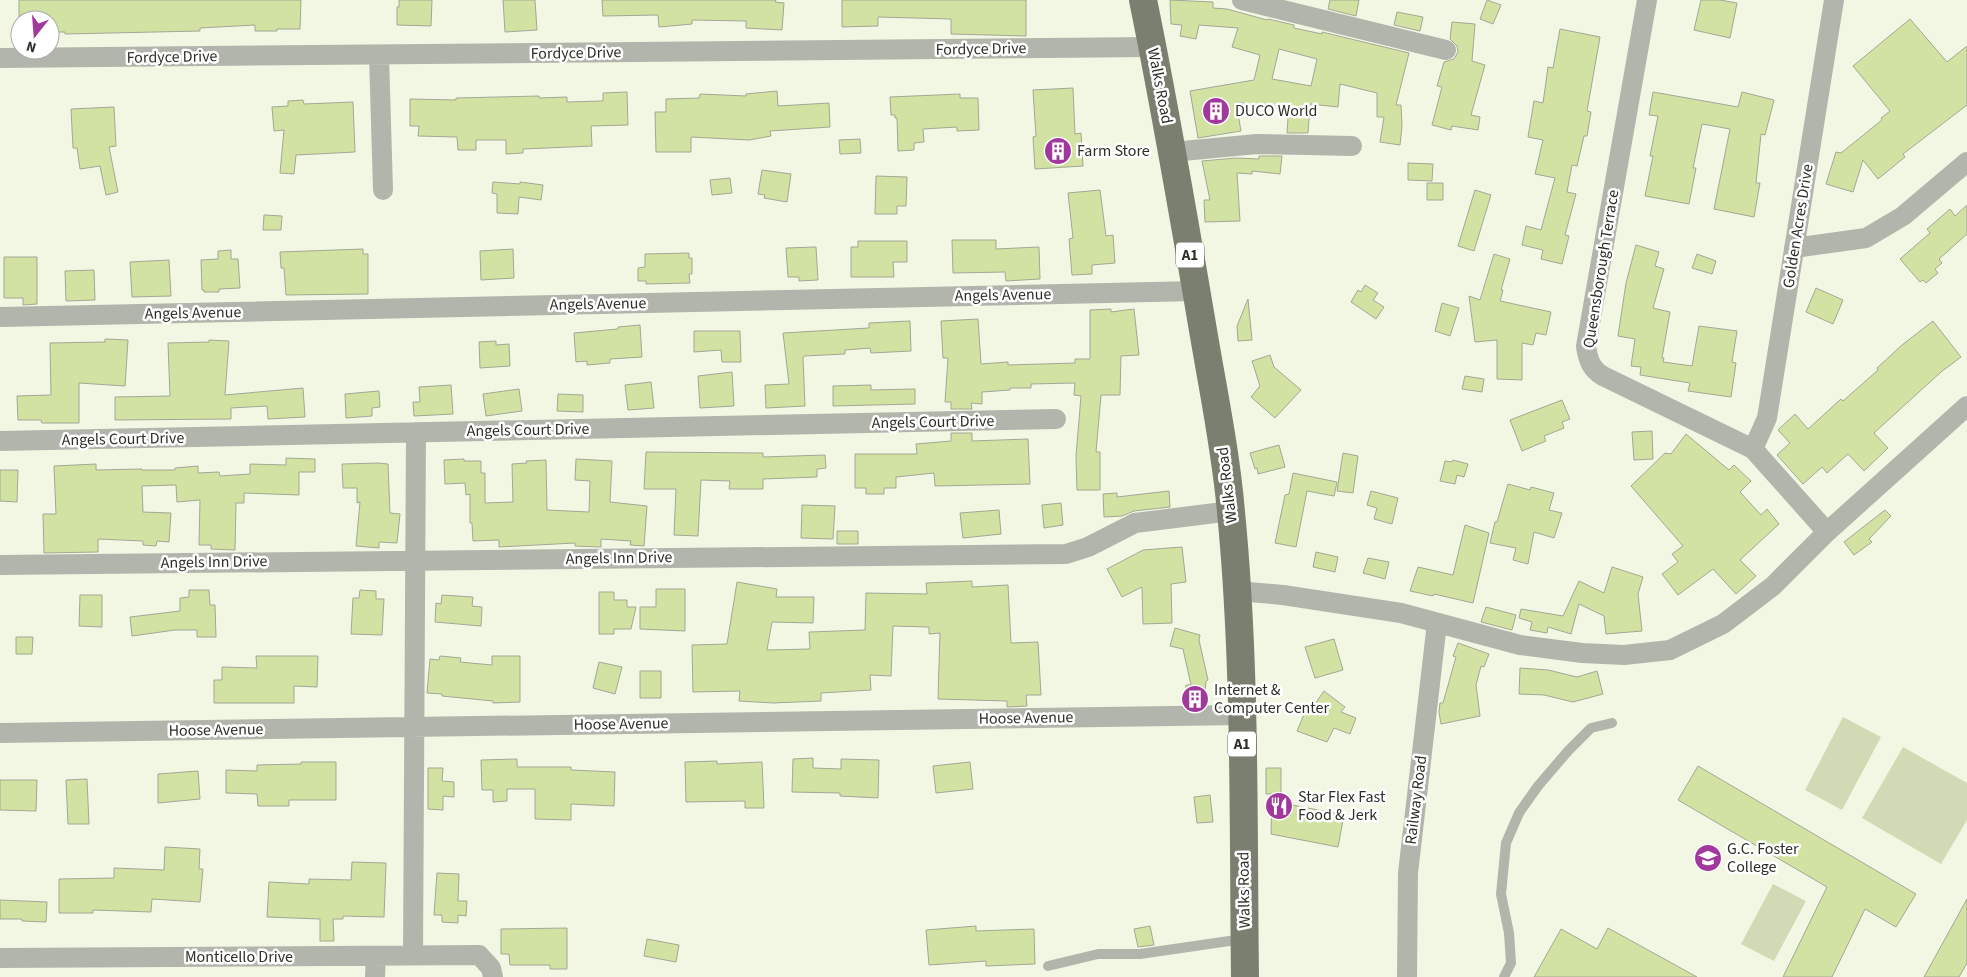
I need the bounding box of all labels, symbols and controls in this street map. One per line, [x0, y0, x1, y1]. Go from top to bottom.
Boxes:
north arrow [10, 10, 60, 60]
text: N [24, 36, 39, 57]
street label: Fordyce Drive [935, 37, 1027, 61]
street label: Fordyce Drive [530, 41, 622, 65]
street label: Fordyce Drive [126, 45, 218, 69]
street label: Walks Road [1142, 46, 1178, 126]
building icon: DUCO World [1201, 96, 1231, 126]
place label: DUCO World [1235, 100, 1317, 122]
building icon: Farm Store [1043, 136, 1073, 166]
place label: Farm Store [1077, 140, 1150, 162]
street label: Golden Acres Drive [1777, 162, 1819, 290]
street label: Queensborough Terrace [1578, 188, 1624, 350]
road number: A1 [1176, 242, 1204, 268]
street label: Angels Avenue [955, 283, 1051, 307]
street label: Angels Avenue [550, 292, 646, 316]
street label: Angels Avenue [145, 301, 241, 325]
street label: Angels Court Drive [872, 410, 995, 434]
street label: Angels Court Drive [467, 418, 590, 442]
street label: Angels Court Drive [62, 427, 185, 451]
street label: Walks Road [1211, 446, 1243, 524]
street label: Angels Inn Drive [565, 546, 673, 570]
street label: Angels Inn Drive [160, 550, 268, 574]
place label: Internet & Computer Center [1214, 679, 1329, 719]
building icon: Internet & Computer Center [1180, 684, 1210, 714]
street label: Hoose Avenue [978, 706, 1074, 730]
street label: Hoose Avenue [573, 712, 669, 736]
street label: Hoose Avenue [168, 718, 264, 742]
road number: A1 [1228, 732, 1256, 756]
street label: Railway Road [1400, 754, 1432, 846]
place label: Star Flex Fast Food & Jerk [1298, 786, 1386, 826]
restaurant icon: Star Flex Fast Food & Jerk [1264, 791, 1294, 821]
place label: G.C. Foster College [1727, 838, 1799, 878]
school or university icon: G.C. Foster College [1693, 843, 1723, 873]
street label: Walks Road [1232, 852, 1256, 928]
street label: Monticello Drive [185, 946, 293, 968]

